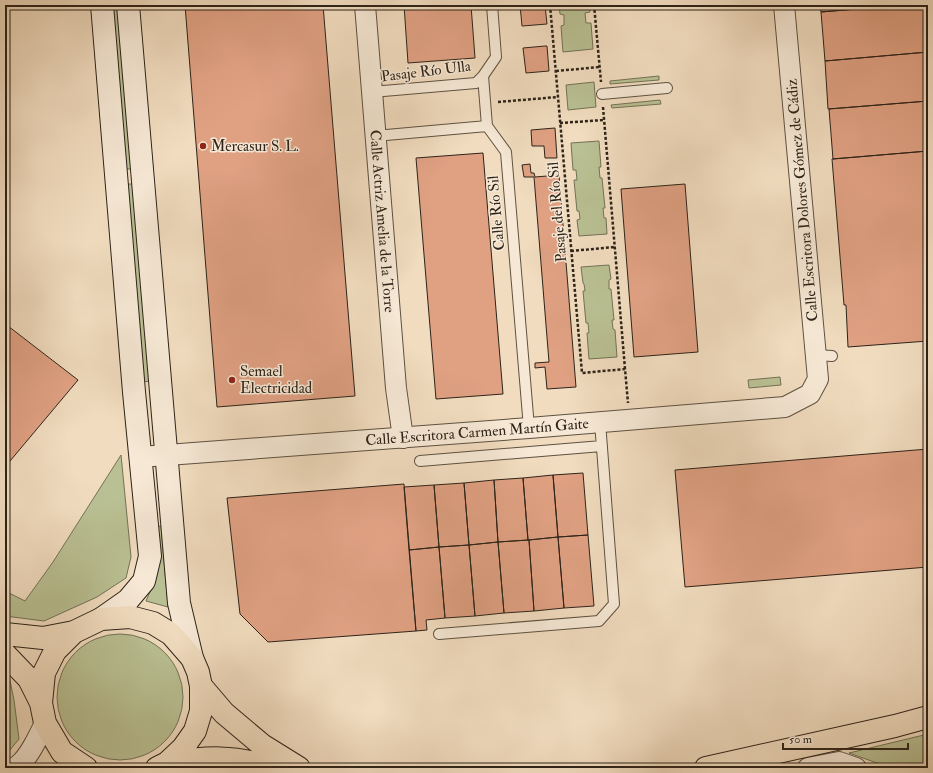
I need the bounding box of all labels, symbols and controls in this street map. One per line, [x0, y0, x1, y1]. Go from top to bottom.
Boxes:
street label: Pasaje Río Ulla [380, 56, 473, 86]
street label: Calle Escritora Dolores Gómez de Cádiz [782, 78, 823, 322]
street label: Calle Actriz Amelia de la Torre [365, 129, 399, 313]
place label: Mercasur S. L. [211, 137, 299, 156]
marker: Mercasur S. L. [198, 141, 208, 151]
street label: Pasaje del Río Sil [544, 161, 571, 263]
street label: Calle Río Sil [484, 174, 509, 251]
place label: Semael Electricidad [240, 362, 313, 398]
marker: Semael Electricidad [227, 375, 237, 385]
street label: Calle Escritora Carmen Martín Gaite [365, 414, 590, 450]
scale bar [783, 725, 908, 751]
text: 50 m [789, 732, 813, 747]

